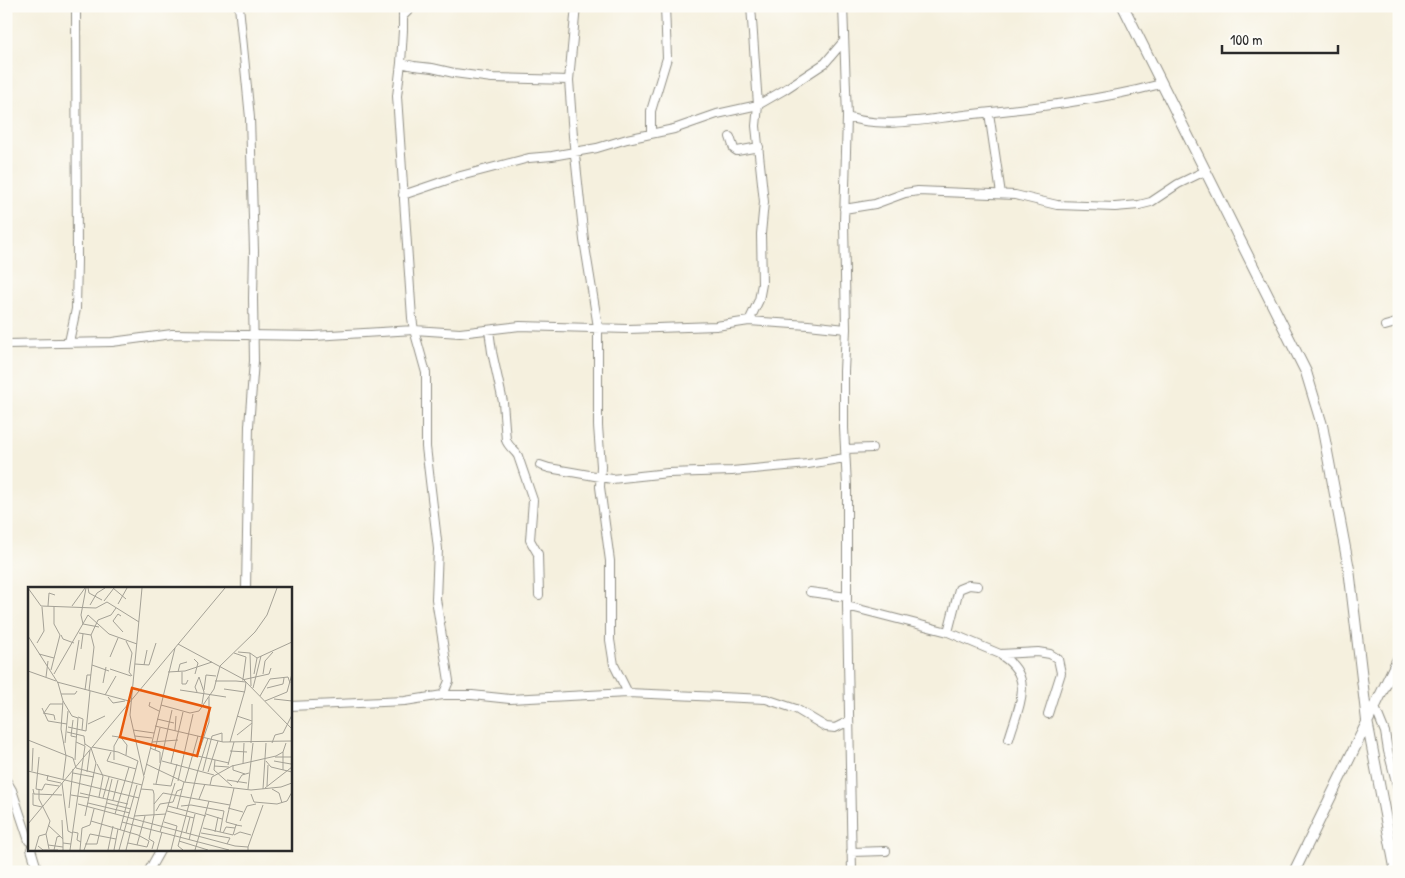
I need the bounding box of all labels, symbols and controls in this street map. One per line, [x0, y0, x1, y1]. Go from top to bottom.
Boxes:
scale bar [1222, 22, 1339, 54]
text: 100 m [1230, 29, 1263, 50]
inset map [28, 587, 291, 850]

